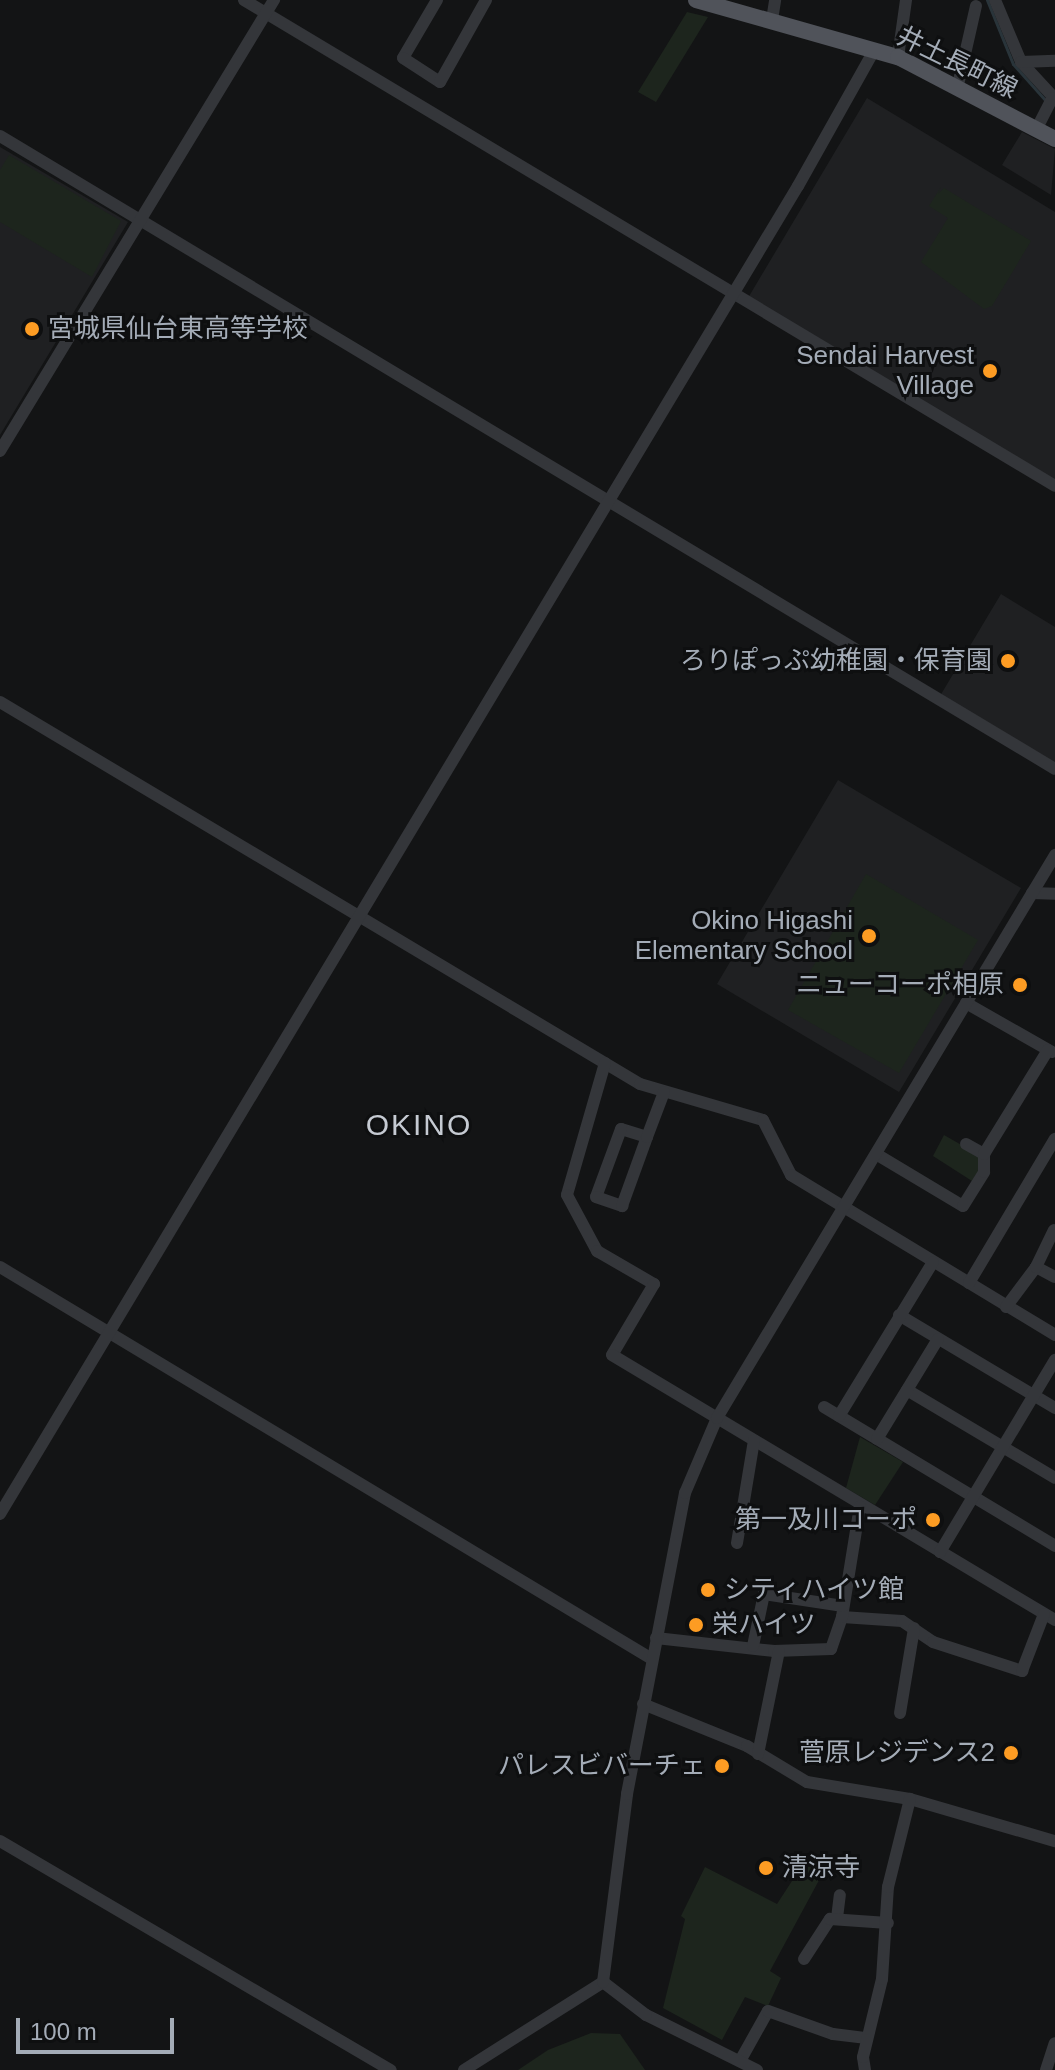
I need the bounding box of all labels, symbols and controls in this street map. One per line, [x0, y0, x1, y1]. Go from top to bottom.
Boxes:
street label: 井土長町線 [892, 20, 1022, 106]
place label: 宮城県仙台東高等学校 [48, 313, 308, 345]
marker: 宮城県仙台東高等学校 [23, 320, 41, 338]
place label: Sendai Harvest Village [796, 340, 974, 402]
marker: Sendai Harvest Village [981, 362, 999, 380]
place label: ろりぽっぷ幼稚園・保育園 [680, 645, 992, 677]
marker: ろりぽっぷ幼稚園・保育園 [999, 652, 1017, 670]
place label: Okino Higashi Elementary School [635, 905, 853, 966]
marker: Okino Higashi Elementary School [860, 927, 878, 945]
place label: ニューコーポ相原 [796, 969, 1004, 1001]
marker: ニューコーポ相原 [1011, 976, 1029, 994]
district label: OKINO [366, 1107, 472, 1143]
place label: 第一及川コーポ [735, 1504, 917, 1536]
marker: 第一及川コーポ [924, 1511, 942, 1529]
place label: シティハイツ館 [724, 1574, 906, 1606]
marker: シティハイツ館 [699, 1581, 717, 1599]
place label: 栄ハイツ [712, 1609, 816, 1641]
marker: 栄ハイツ [687, 1616, 705, 1634]
place label: 菅原レジデンス2 [799, 1737, 995, 1769]
marker: 菅原レジデンス2 [1002, 1744, 1020, 1762]
place label: パレスビバーチェ [498, 1750, 706, 1782]
marker: パレスビバーチェ [713, 1757, 731, 1775]
place label: 清涼寺 [782, 1852, 860, 1884]
marker: 清涼寺 [757, 1859, 775, 1877]
scale bar [20, 2002, 178, 2052]
text: 100 m [30, 2018, 97, 2045]

